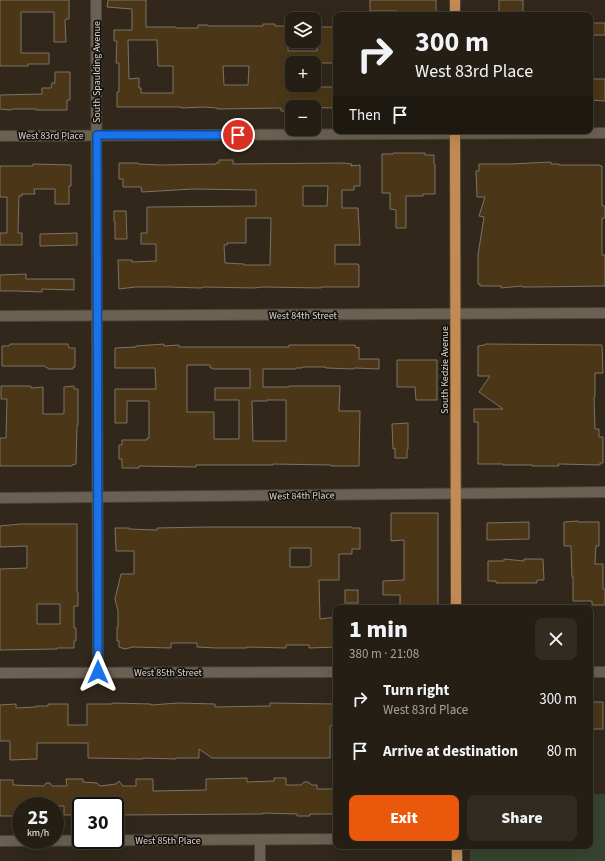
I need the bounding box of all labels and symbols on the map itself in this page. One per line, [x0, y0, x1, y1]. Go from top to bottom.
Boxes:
street label: South Spaulding Avenue [90, 21, 104, 123]
pin [221, 118, 255, 152]
street label: West 83rd Place [18, 129, 84, 143]
street label: West 84th Street [269, 309, 338, 323]
street label: South Kedzie Avenue [438, 326, 452, 414]
street label: West 84th Place [269, 488, 335, 504]
position arrow [77, 651, 119, 693]
street label: West 85th Street [134, 666, 203, 680]
speed limit sign: 30 [72, 797, 124, 849]
street label: West 85th Place [135, 834, 201, 848]

